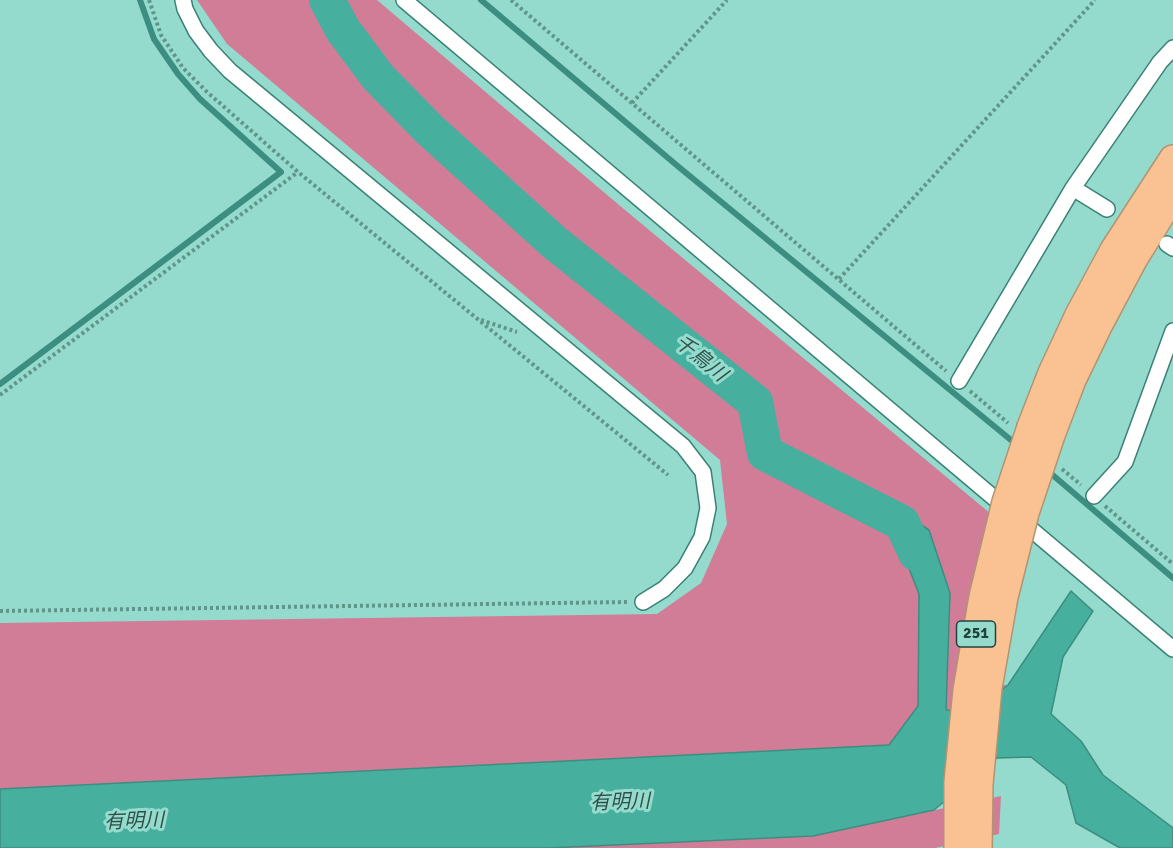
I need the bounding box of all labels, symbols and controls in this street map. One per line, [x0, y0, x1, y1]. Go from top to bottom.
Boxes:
water label: 千鳥川 [669, 331, 731, 387]
road number: 251 [956, 621, 996, 647]
water label: 有明川 [590, 790, 650, 816]
water label: 有明川 [104, 809, 164, 835]

